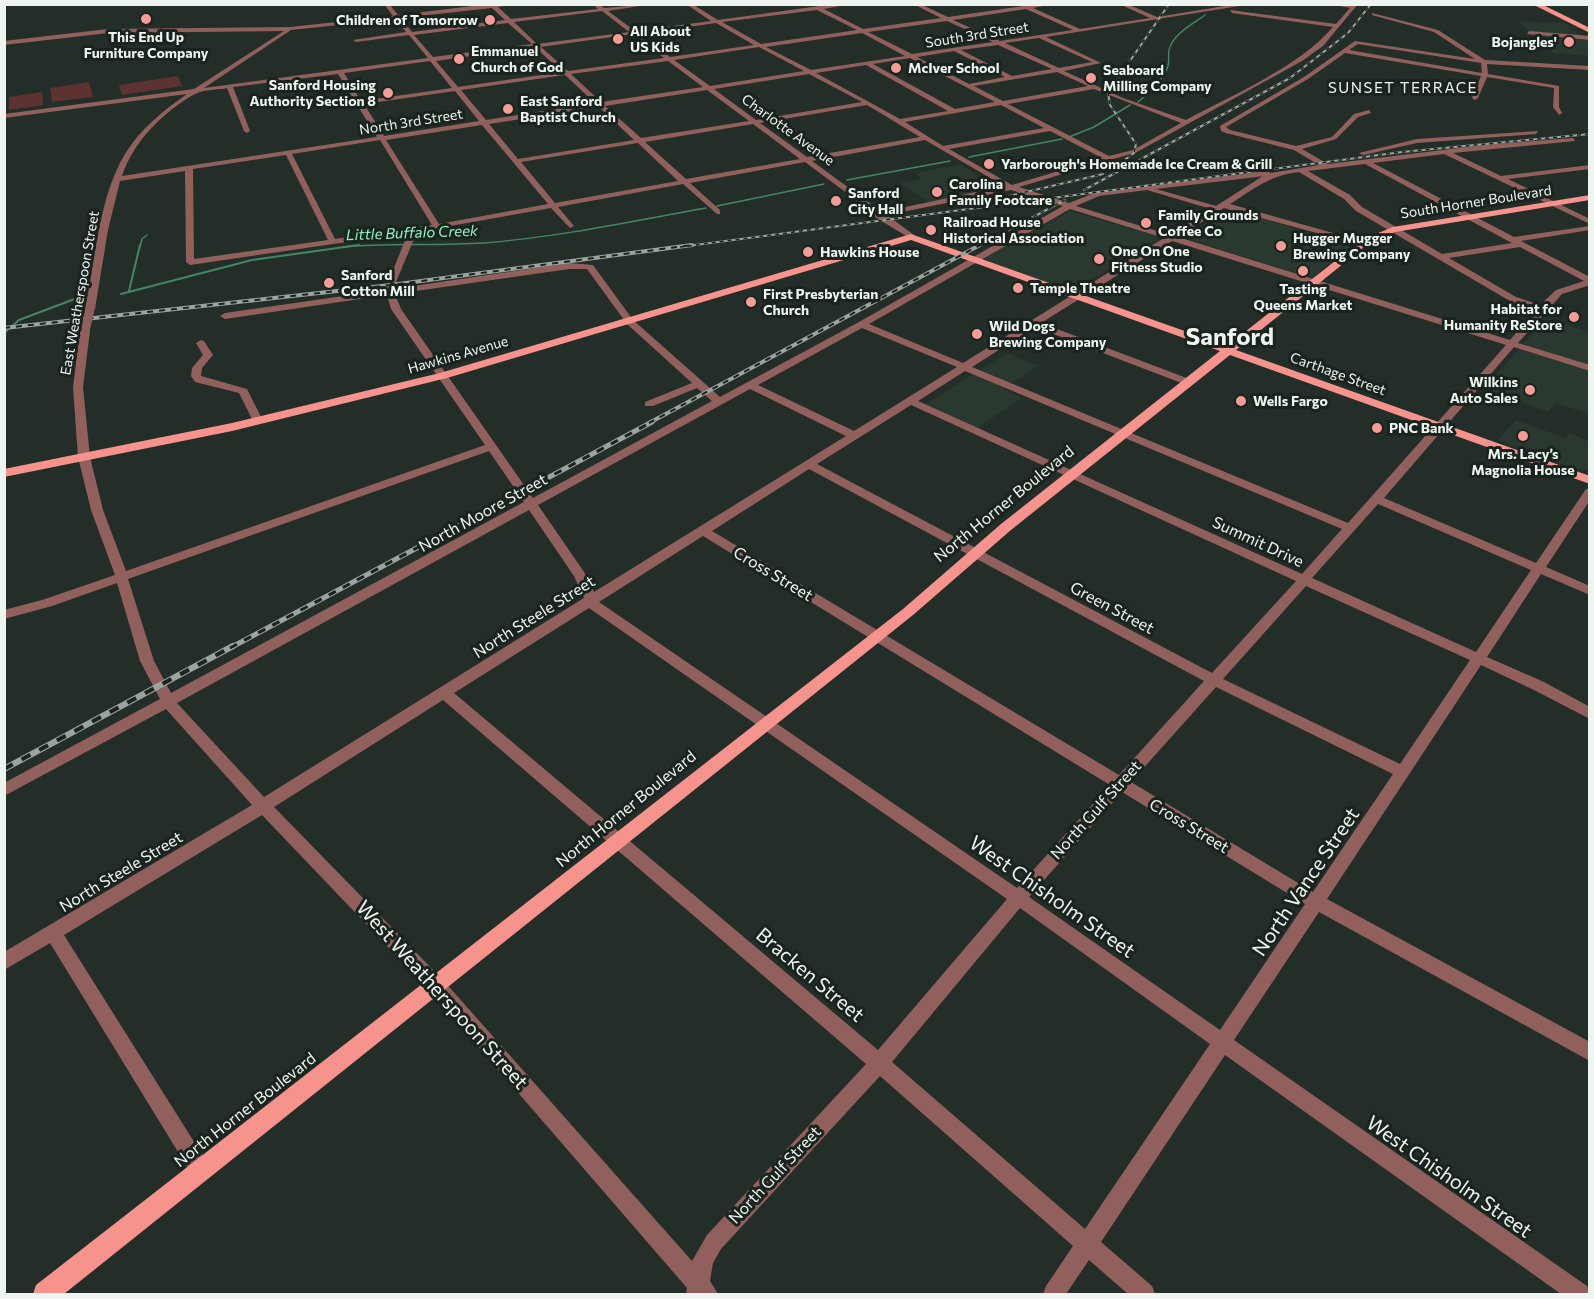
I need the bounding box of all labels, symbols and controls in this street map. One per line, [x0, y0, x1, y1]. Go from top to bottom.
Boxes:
marker: This End Up Furniture Company [139, 12, 153, 26]
place label: Children of Tomorrow [336, 12, 478, 28]
marker: Children of Tomorrow [483, 13, 497, 27]
street label: South 3rd Street [924, 19, 1030, 51]
place label: All About US Kids [630, 23, 691, 56]
place label: This End Up Furniture Company [84, 29, 208, 62]
marker: All About US Kids [611, 32, 625, 46]
place label: Bojangles' [1491, 34, 1557, 50]
marker: Bojangles' [1562, 35, 1576, 49]
place label: Emmanuel Church of God [471, 43, 563, 76]
marker: Emmanuel Church of God [452, 52, 466, 66]
place label: McIver School [908, 60, 1000, 76]
marker: McIver School [889, 61, 903, 75]
place label: Seaboard Milling Company [1103, 62, 1212, 94]
marker: Seaboard Milling Company [1084, 71, 1098, 85]
place label: Sanford Housing Authority Section 8 [250, 77, 376, 110]
district label: SUNSET TERRACE [1328, 79, 1478, 97]
marker: Sanford Housing Authority Section 8 [381, 86, 395, 100]
street label: Charlotte Avenue [738, 91, 838, 169]
place label: East Sanford Baptist Church [520, 93, 616, 125]
marker: East Sanford Baptist Church [501, 102, 515, 116]
street label: North 3rd Street [358, 106, 464, 138]
place label: Yarborough's Homemade Ice Cream & Grill [1001, 156, 1272, 172]
marker: Yarborough's Homemade Ice Cream & Grill [982, 157, 996, 171]
place label: Carolina Family Footcare [949, 176, 1052, 208]
street label: South Horner Boulevard [1399, 182, 1553, 222]
place label: Sanford City Hall [848, 185, 903, 218]
marker: Carolina Family Footcare [930, 185, 944, 199]
marker: Sanford City Hall [829, 194, 843, 208]
place label: Family Grounds Coffee Co [1158, 207, 1258, 240]
street label: East Weatherspoon Street [57, 210, 103, 376]
place label: Railroad House Historical Association [943, 214, 1084, 246]
marker: Family Grounds Coffee Co [1139, 216, 1153, 230]
water label: Little Buffalo Creek [346, 222, 478, 244]
marker: Railroad House Historical Association [924, 223, 938, 237]
place label: Hugger Mugger Brewing Company [1293, 230, 1410, 262]
marker: Hugger Mugger Brewing Company [1274, 239, 1288, 253]
place label: One On One Fitness Studio [1111, 243, 1203, 276]
place label: Hawkins House [820, 244, 919, 260]
marker: Hawkins House [801, 245, 815, 259]
marker: One On One Fitness Studio [1092, 252, 1106, 266]
marker: Tasting Queens Market [1296, 264, 1310, 278]
place label: Sanford Cotton Mill [341, 267, 415, 300]
marker: Sanford Cotton Mill [322, 276, 336, 290]
place label: Temple Theatre [1030, 280, 1130, 296]
marker: Temple Theatre [1011, 281, 1025, 295]
place label: Tasting Queens Market [1254, 281, 1352, 314]
place label: First Presbyterian Church [763, 286, 878, 318]
marker: First Presbyterian Church [744, 295, 758, 309]
place label: Habitat for Humanity ReStore [1444, 301, 1562, 334]
marker: Habitat for Humanity ReStore [1567, 310, 1581, 324]
place label: Wild Dogs Brewing Company [989, 318, 1106, 350]
district label: Sanford [1186, 323, 1274, 351]
marker: Wild Dogs Brewing Company [970, 327, 984, 341]
street label: Hawkins Avenue [406, 333, 510, 377]
street label: Carthage Street [1288, 349, 1388, 399]
place label: Wilkins Auto Sales [1450, 374, 1518, 406]
marker: Wilkins Auto Sales [1523, 383, 1537, 397]
place label: Wells Fargo [1253, 393, 1328, 409]
marker: Wells Fargo [1234, 394, 1248, 408]
place label: PNC Bank [1389, 420, 1454, 436]
marker: PNC Bank [1370, 421, 1384, 435]
marker: Mrs. Lacy’s Magnolia House [1516, 429, 1530, 443]
street label: North Horner Boulevard [930, 442, 1078, 566]
place label: Mrs. Lacy’s Magnolia House [1471, 446, 1575, 478]
street label: North Moore Street [415, 470, 551, 556]
street label: Summit Drive [1209, 512, 1307, 572]
street label: Cross Street [730, 543, 816, 605]
street label: North Steele Street [469, 572, 599, 662]
street label: Green Street [1067, 578, 1157, 638]
street label: North Horner Boulevard [552, 747, 700, 871]
street label: North Gulf Street [1047, 757, 1145, 863]
street label: Cross Street [1146, 795, 1232, 857]
street label: North Vance Street [1247, 803, 1365, 961]
street label: North Steele Street [56, 828, 186, 916]
street label: West Chisholm Street [965, 831, 1139, 963]
street label: West Weatherspoon Street [351, 896, 533, 1094]
street label: Bracken Street [751, 923, 869, 1027]
street label: North Horner Boulevard [170, 1049, 320, 1171]
street label: West Chisholm Street [1362, 1111, 1536, 1243]
street label: North Gulf Street [725, 1122, 825, 1228]

